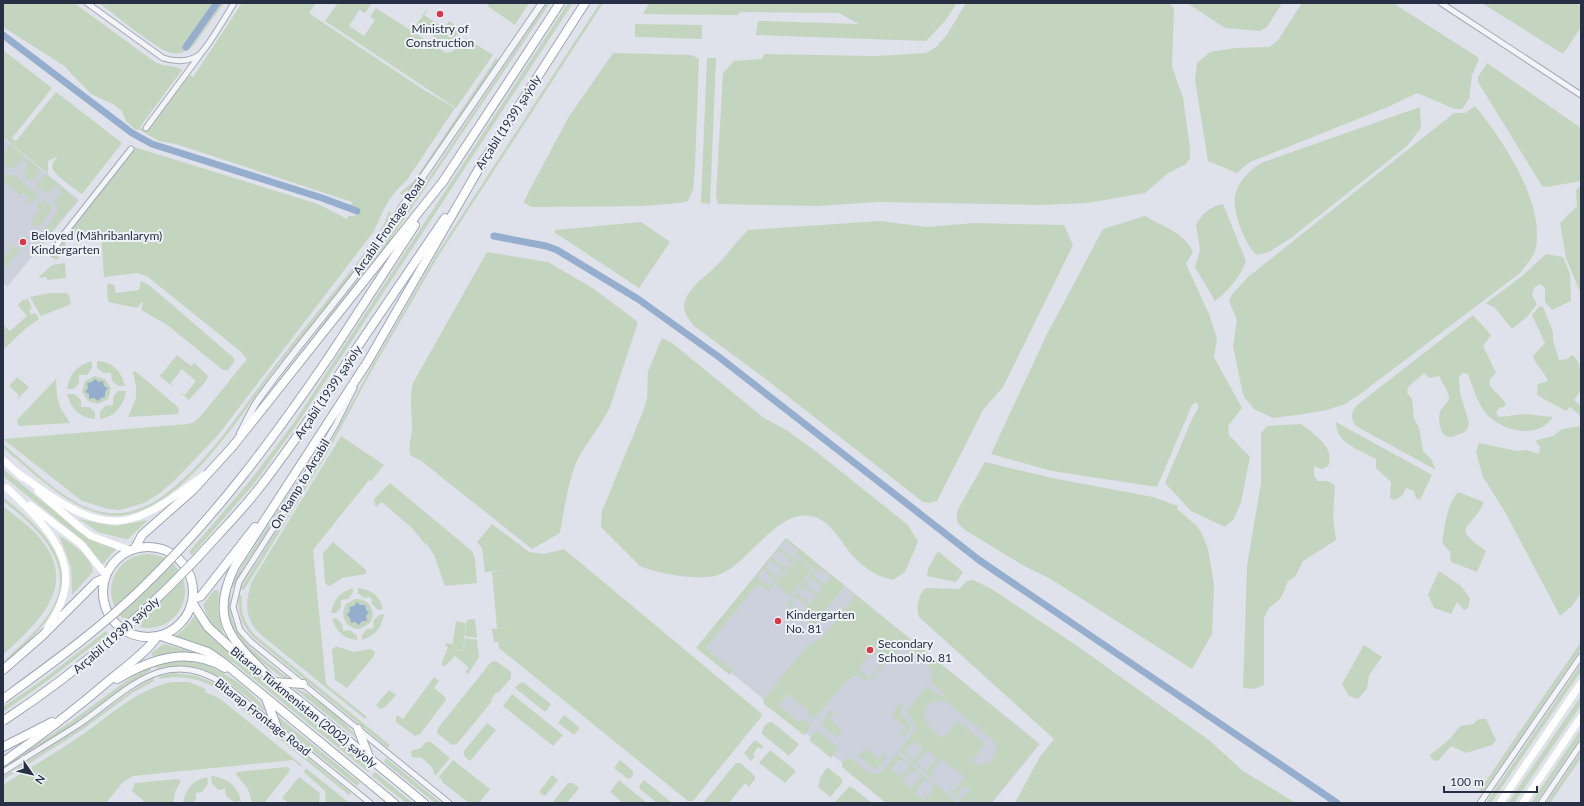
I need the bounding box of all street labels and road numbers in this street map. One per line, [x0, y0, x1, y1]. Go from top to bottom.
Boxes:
street label: Arçabil (1939) şaýoly [472, 71, 545, 172]
street label: Arcabil Frontage Road [350, 174, 428, 278]
street label: Arçabil (1939) şaýoly [291, 342, 365, 442]
street label: On Ramp to Arcabil [267, 436, 333, 532]
street label: Arçabil (1939) şaýoly [70, 593, 163, 677]
street label: Bitarap Türkmenistan (2002) şaýoly [228, 643, 381, 771]
street label: Bitarap Frontage Road [212, 675, 314, 759]

